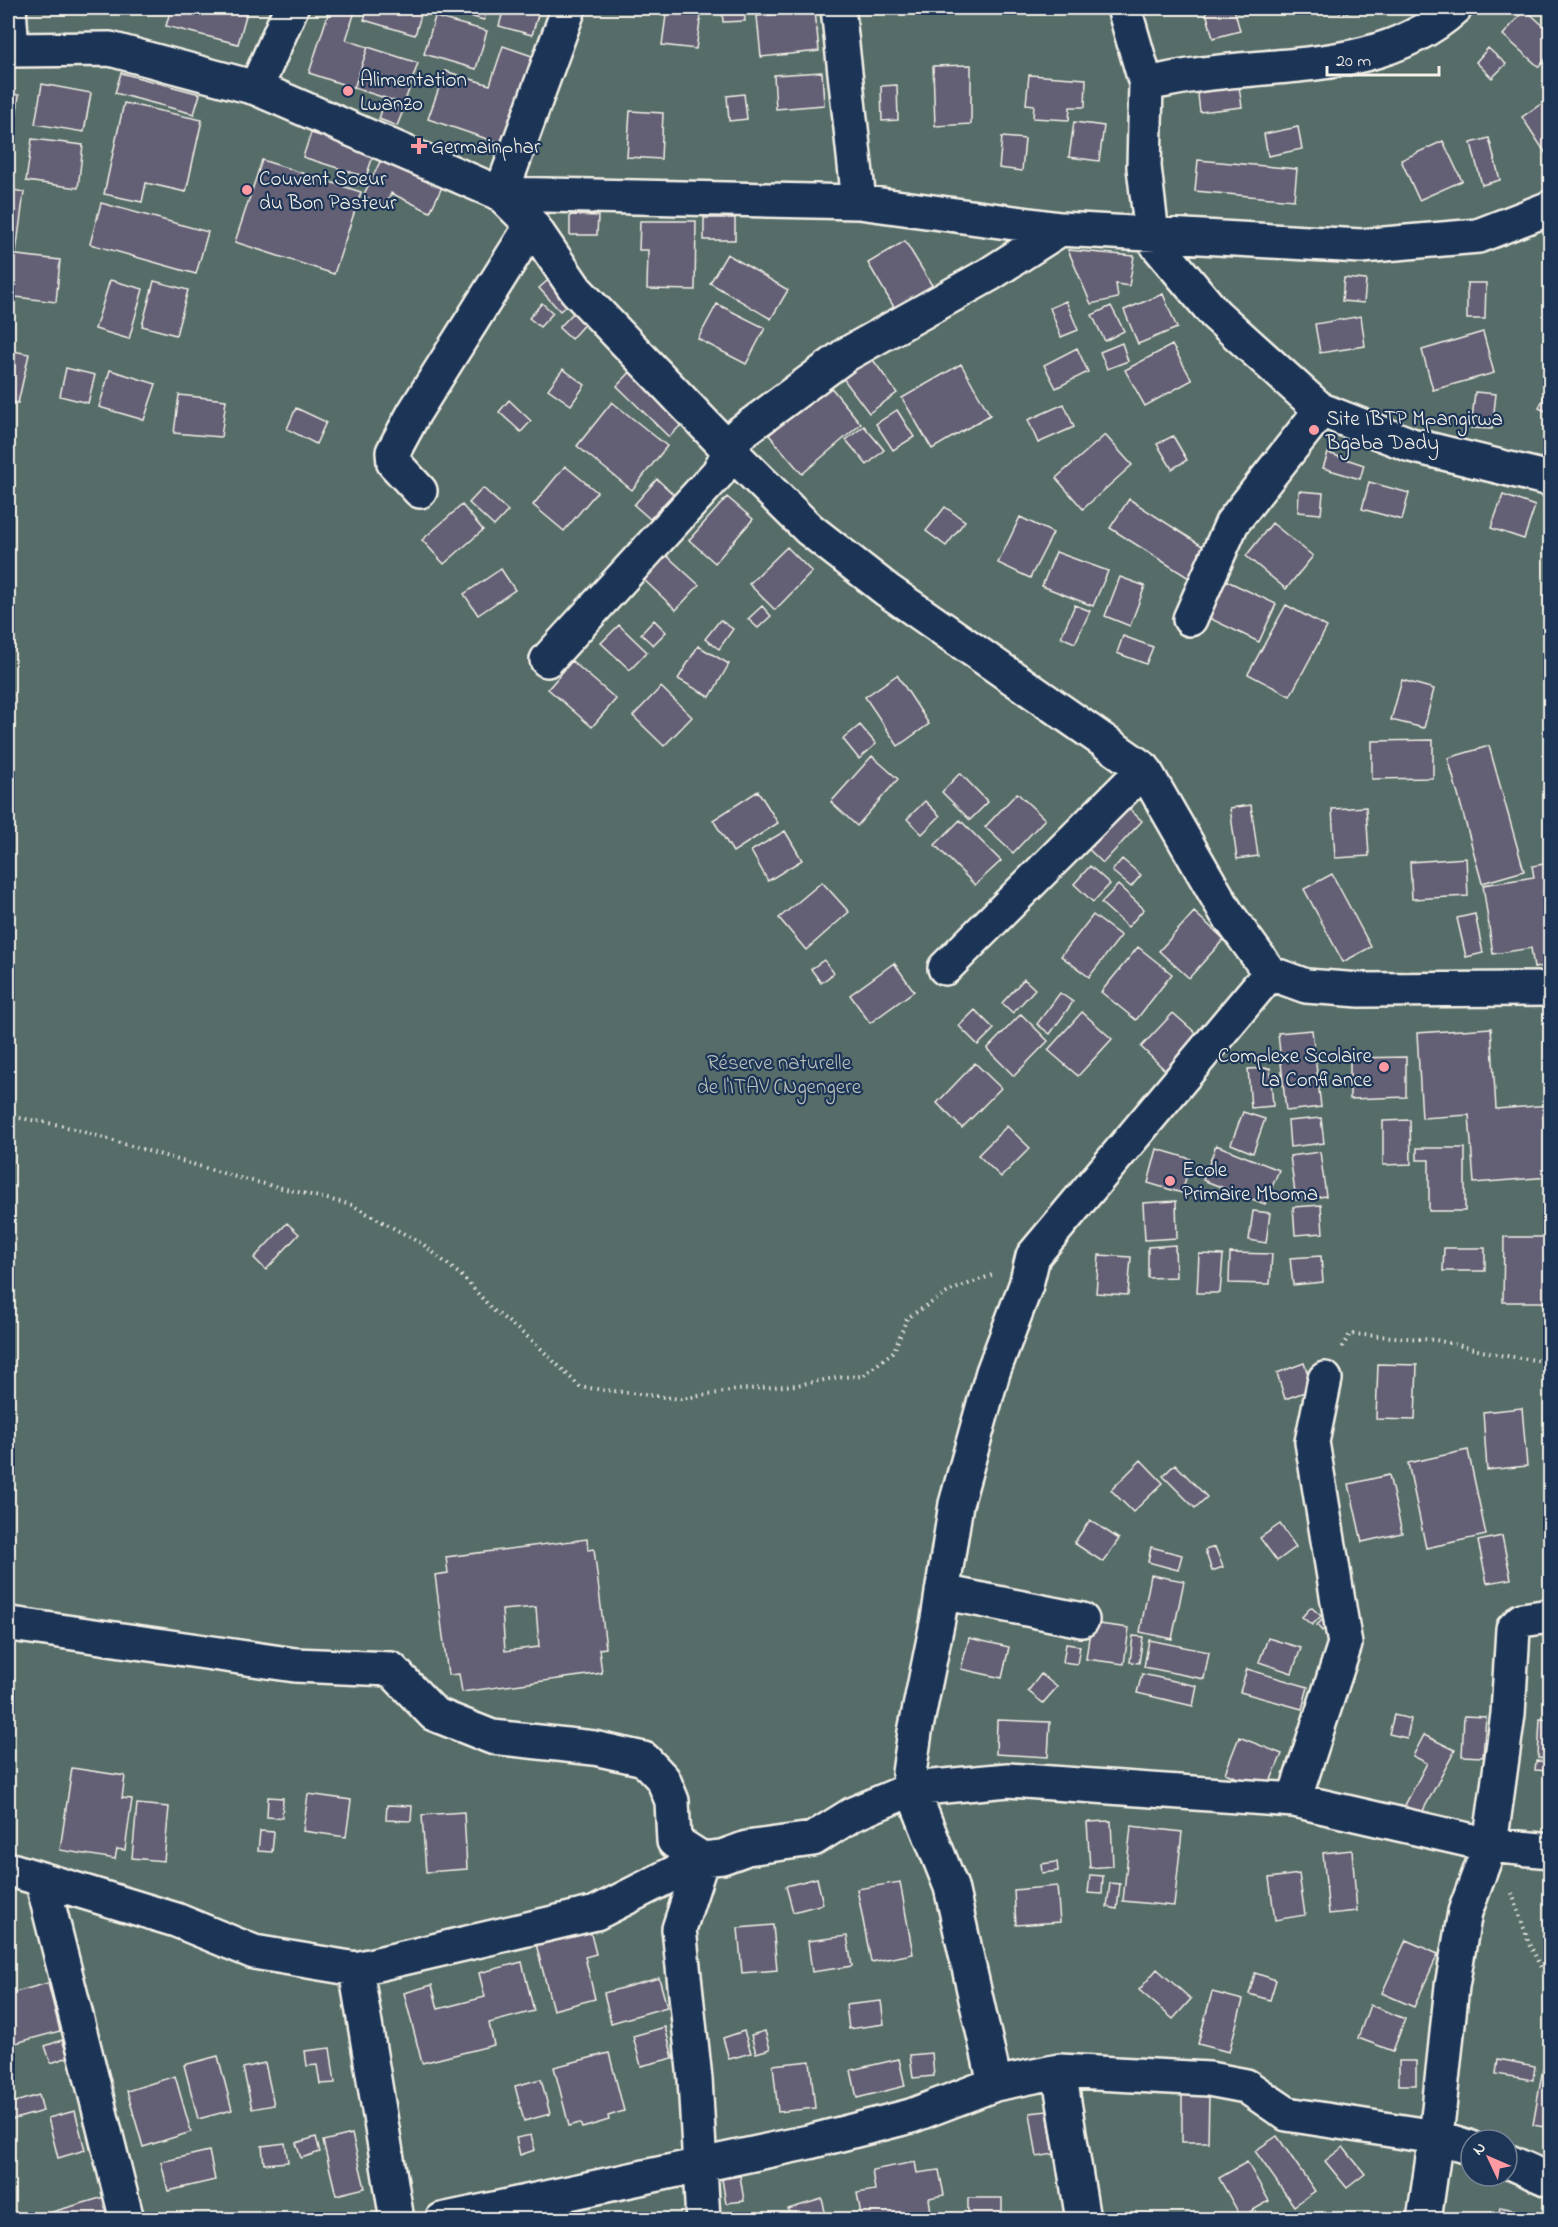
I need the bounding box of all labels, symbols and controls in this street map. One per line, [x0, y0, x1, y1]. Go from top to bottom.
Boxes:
scale bar [1327, 39, 1440, 77]
text: 20 m [1336, 49, 1371, 75]
place label: Alimentation Lwanzo [360, 66, 467, 120]
marker: Alimentation Lwanzo [341, 84, 355, 98]
place label: Germainphar [431, 133, 541, 163]
marker: Germainphar [412, 139, 426, 153]
place label: Couvent Soeur du Bon Pasteur [259, 165, 397, 219]
marker: Couvent Soeur du Bon Pasteur [240, 183, 254, 197]
place label: Site IBTP Mpangirwa Bgaba Dady [1325, 405, 1503, 461]
marker: Site IBTP Mpangirwa Bgaba Dady [1307, 423, 1321, 437]
place label: Complexe Scolaire La Confiance [1218, 1042, 1373, 1096]
park label: Réserve naturelle de l'ITAV (Ngengere [697, 1049, 862, 1105]
marker: Complexe Scolaire La Confiance [1377, 1060, 1391, 1074]
place label: Ecole Primaire Mboma [1182, 1156, 1318, 1210]
marker: Ecole Primaire Mboma [1163, 1174, 1177, 1188]
north arrow [1459, 2128, 1519, 2188]
text: N [1467, 2137, 1492, 2161]

